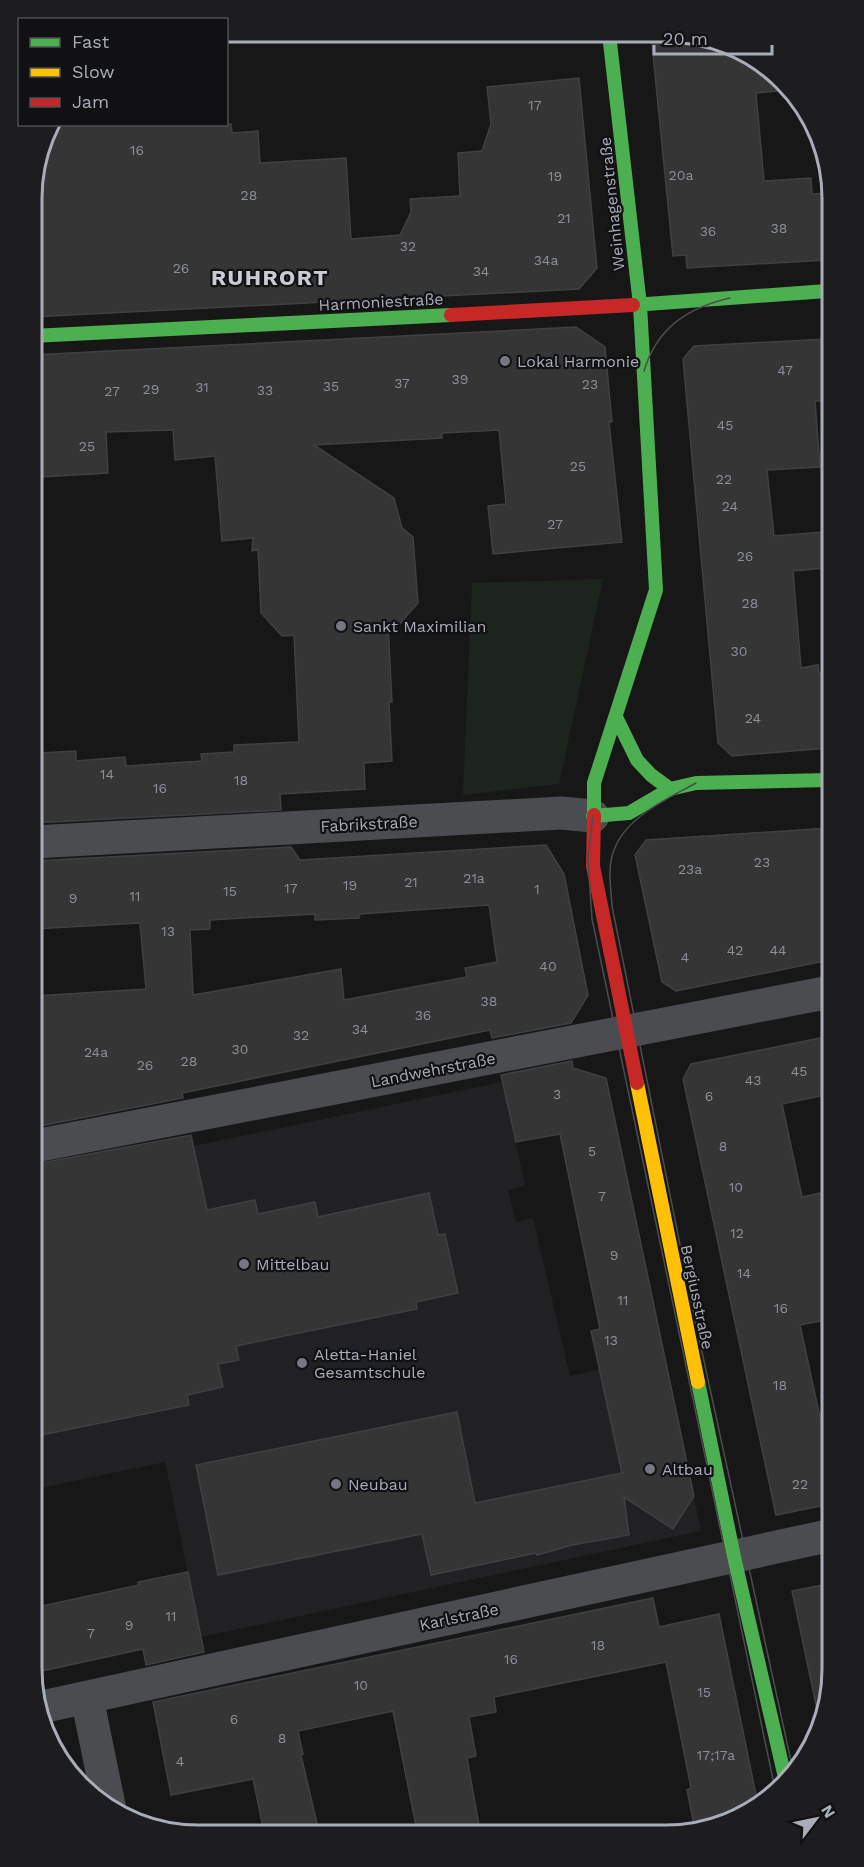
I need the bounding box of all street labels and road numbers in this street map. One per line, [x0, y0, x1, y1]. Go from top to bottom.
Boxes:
street label: Weinhagenstraße [596, 136, 628, 272]
street label: Harmoniestraße [318, 289, 444, 315]
street label: Fabrikstraße [320, 812, 418, 836]
street label: Landwehrstraße [369, 1049, 497, 1091]
street label: Bergiusstraße [677, 1243, 717, 1351]
street label: Karlstraße [418, 1599, 500, 1635]

